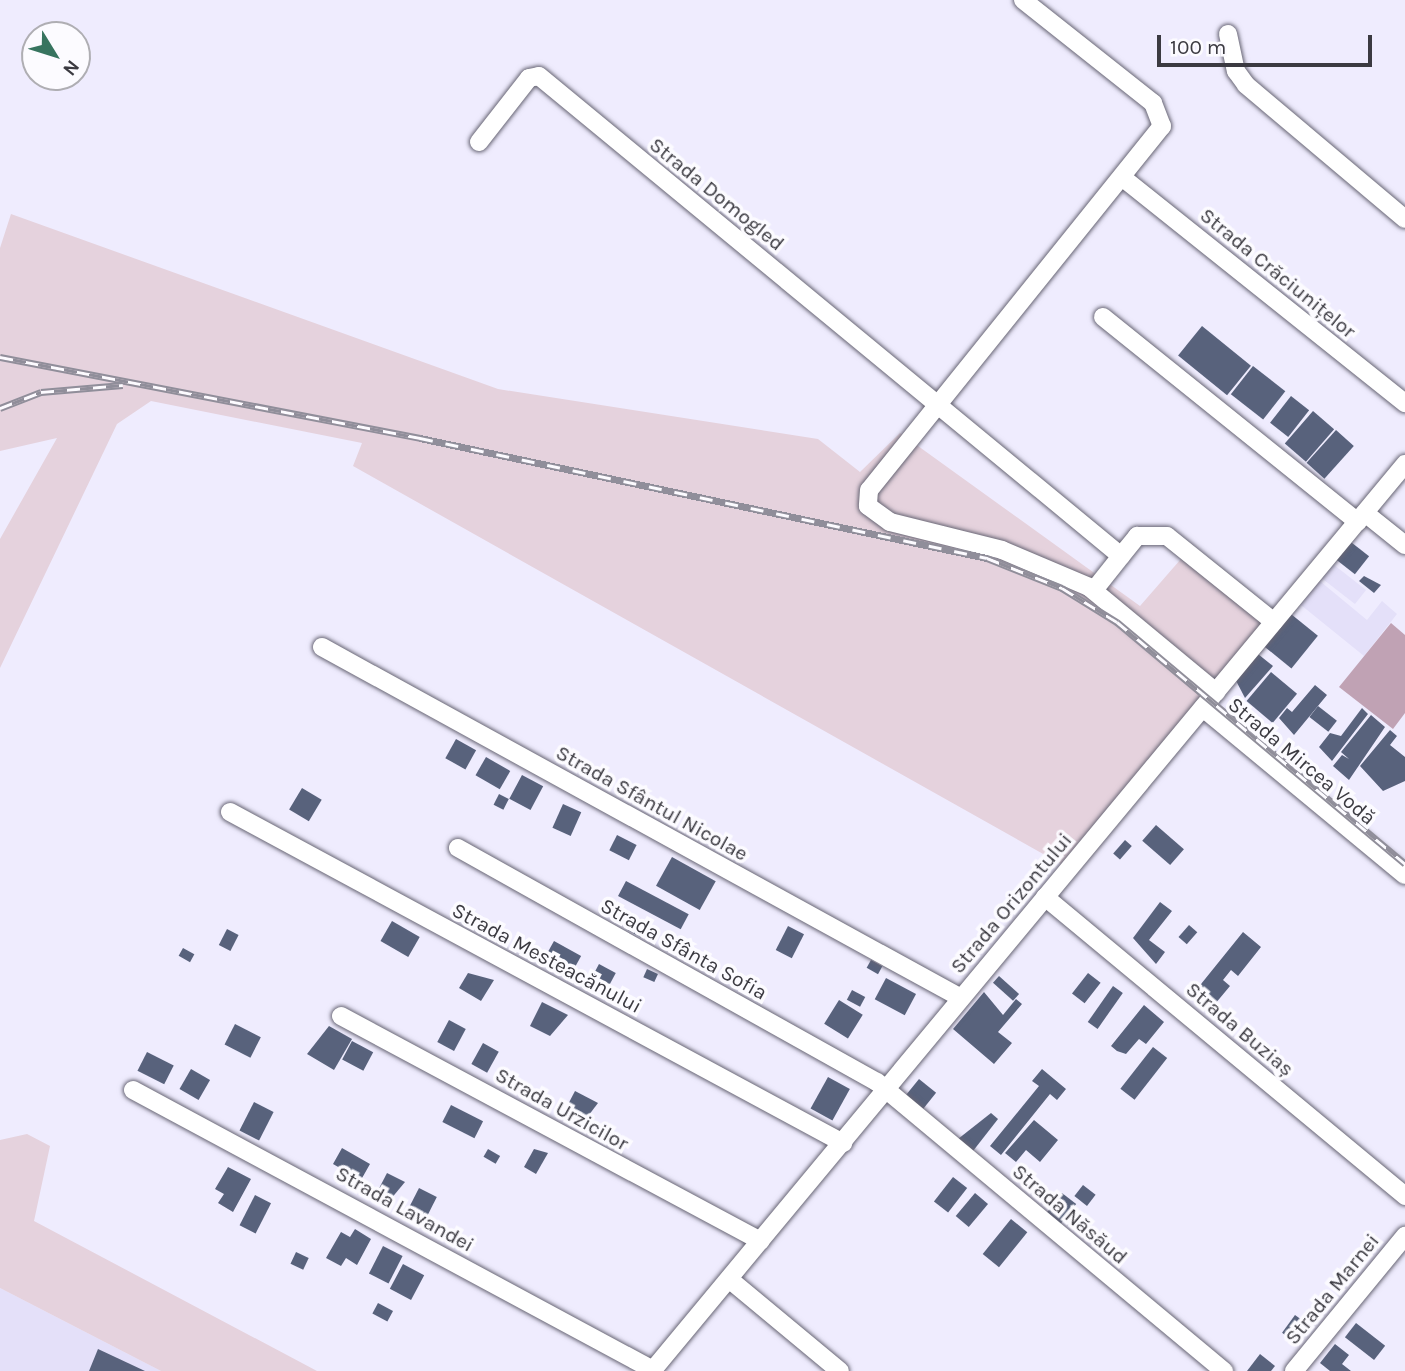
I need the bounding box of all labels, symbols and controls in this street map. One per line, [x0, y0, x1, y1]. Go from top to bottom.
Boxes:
north arrow [21, 21, 91, 91]
scale bar [1160, 21, 1375, 65]
text: 100 m [1170, 35, 1227, 59]
text: N [58, 56, 84, 80]
street label: Strada Domogled [645, 132, 789, 256]
street label: Strada Crăciunițelor [1195, 202, 1361, 344]
street label: Strada Mircea Vodă [1223, 692, 1381, 830]
street label: Strada Sfântul Nicolae [552, 740, 752, 866]
street label: Strada Orizontului [945, 828, 1077, 978]
street label: Strada Sfânta Sofia [596, 893, 772, 1005]
street label: Strada Mesteacănului [448, 897, 646, 1019]
street label: Strada Buziaș [1181, 977, 1299, 1081]
street label: Strada Urzicilor [491, 1062, 633, 1156]
street label: Strada Năsăud [1007, 1159, 1133, 1269]
street label: Strada Lavandei [331, 1161, 479, 1257]
street label: Strada Marnei [1280, 1228, 1384, 1350]

